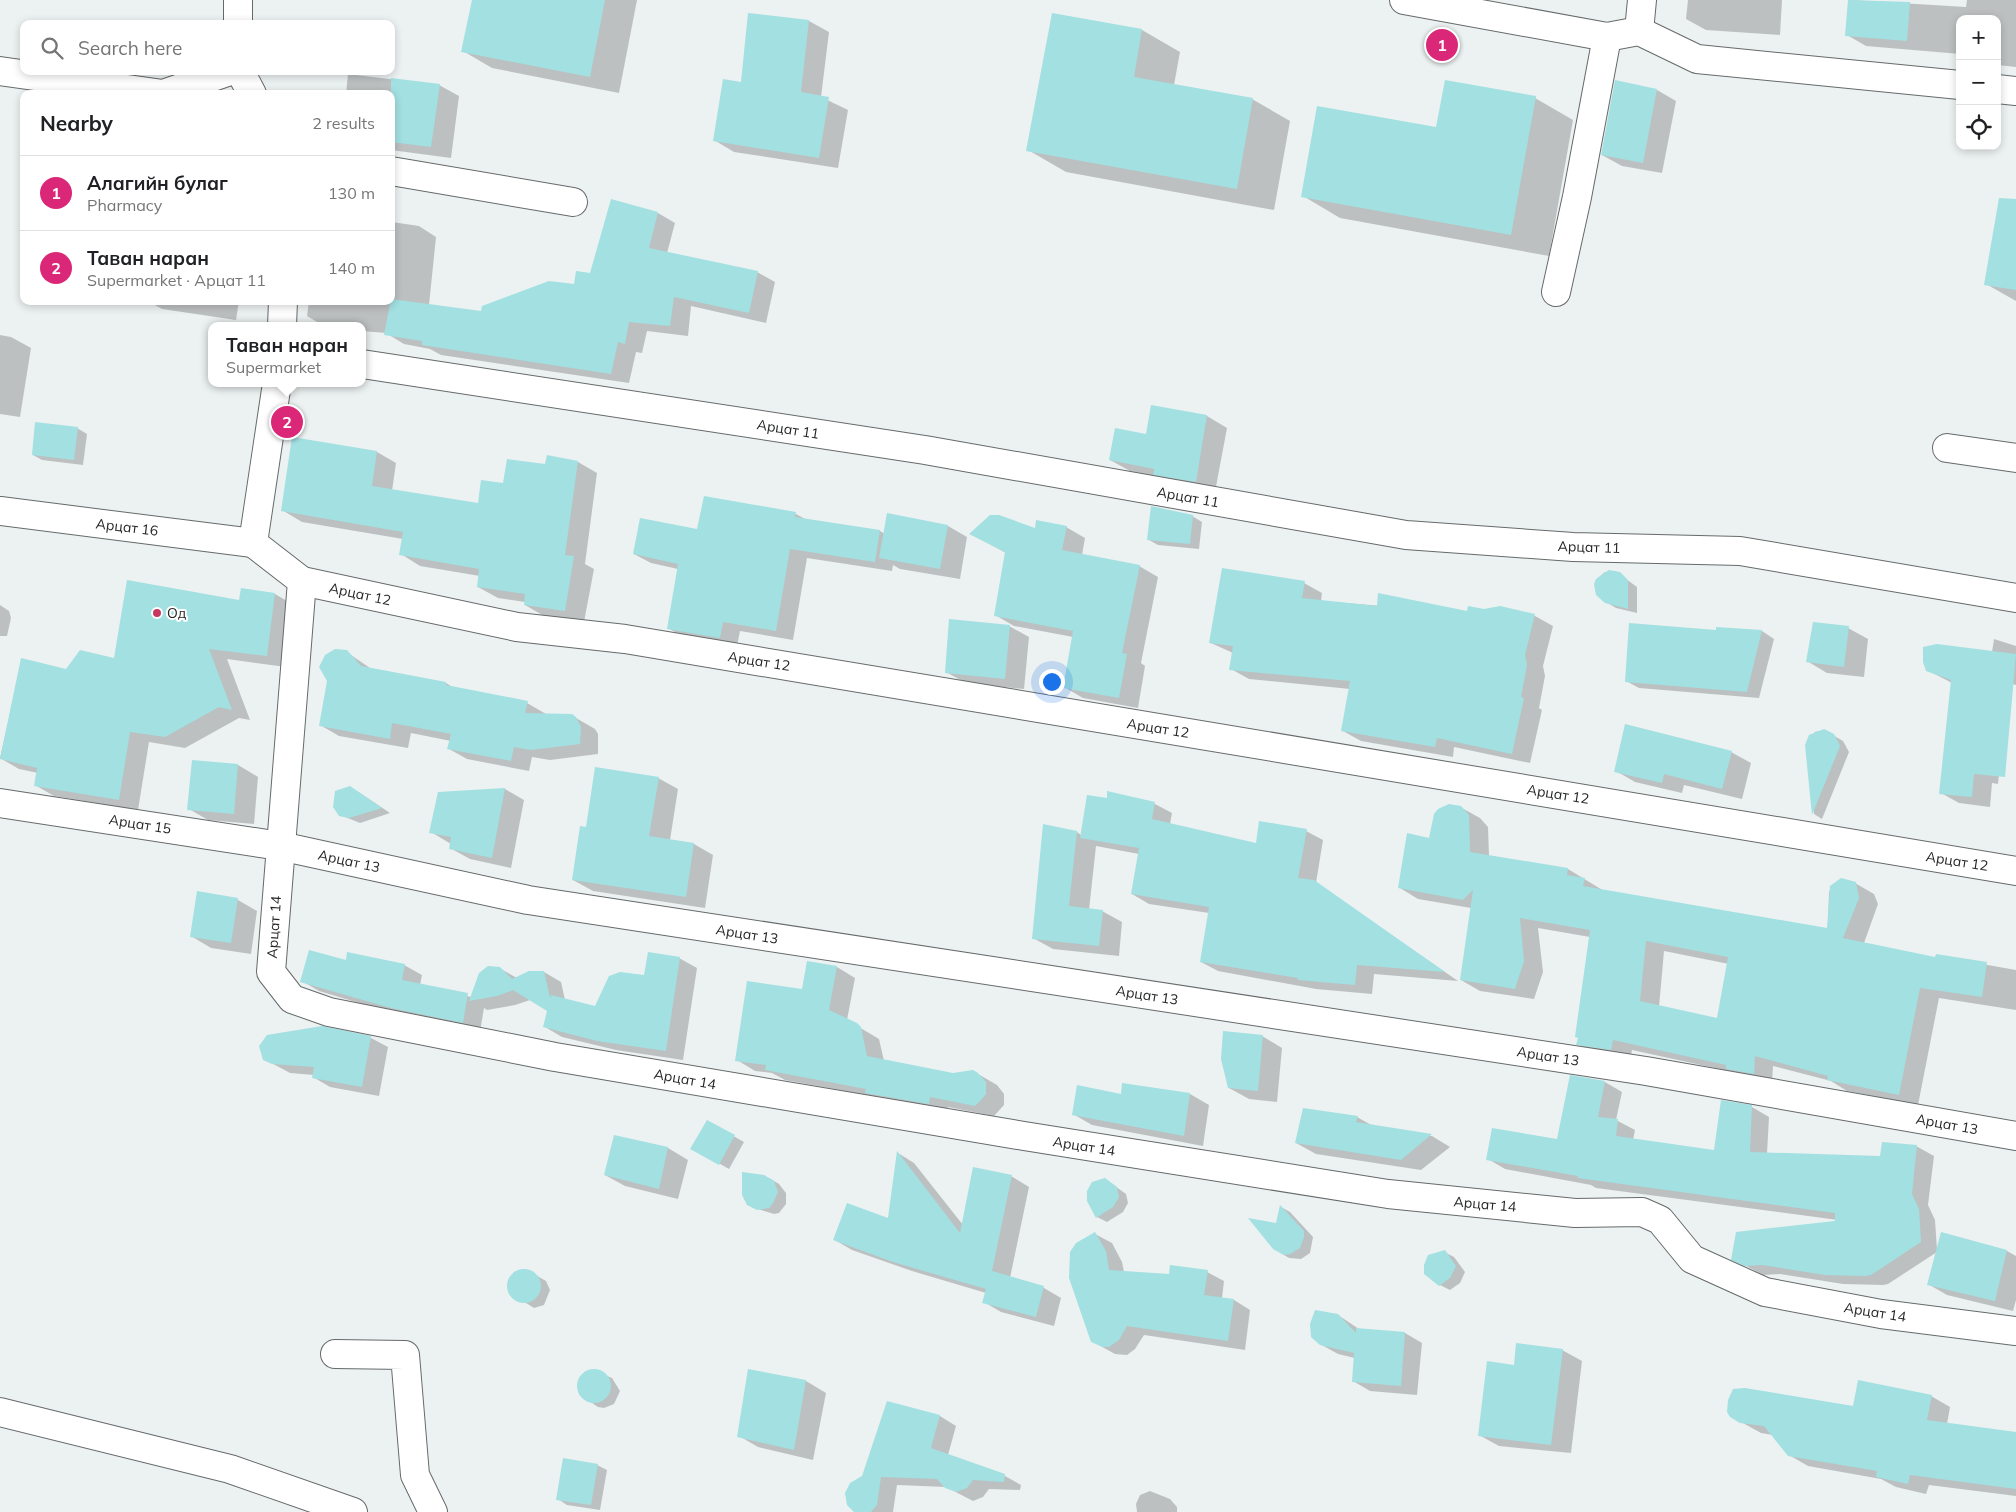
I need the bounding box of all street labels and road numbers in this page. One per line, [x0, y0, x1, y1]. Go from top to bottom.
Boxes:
street label: Арцат 11 [756, 415, 820, 443]
street label: Арцат 11 [1156, 483, 1220, 511]
street label: Арцат 16 [95, 514, 159, 540]
street label: Арцат 11 [1557, 537, 1621, 557]
street label: Арцат 12 [327, 579, 393, 609]
street label: Арцат 12 [727, 647, 791, 675]
street label: Арцат 12 [1126, 714, 1190, 742]
street label: Арцат 12 [1526, 780, 1590, 808]
street label: Арцат 15 [108, 810, 172, 838]
street label: Арцат 13 [316, 846, 382, 876]
street label: Арцат 12 [1925, 847, 1989, 875]
street label: Арцат 14 [263, 894, 285, 959]
street label: Арцат 13 [715, 920, 779, 948]
street label: Арцат 13 [1115, 981, 1179, 1009]
street label: Арцат 13 [1516, 1042, 1580, 1070]
street label: Арцат 14 [653, 1065, 718, 1093]
street label: Арцат 13 [1915, 1110, 1979, 1138]
street label: Арцат 14 [1052, 1132, 1117, 1160]
street label: Арцат 14 [1453, 1192, 1518, 1216]
street label: Арцат 14 [1843, 1298, 1908, 1326]

